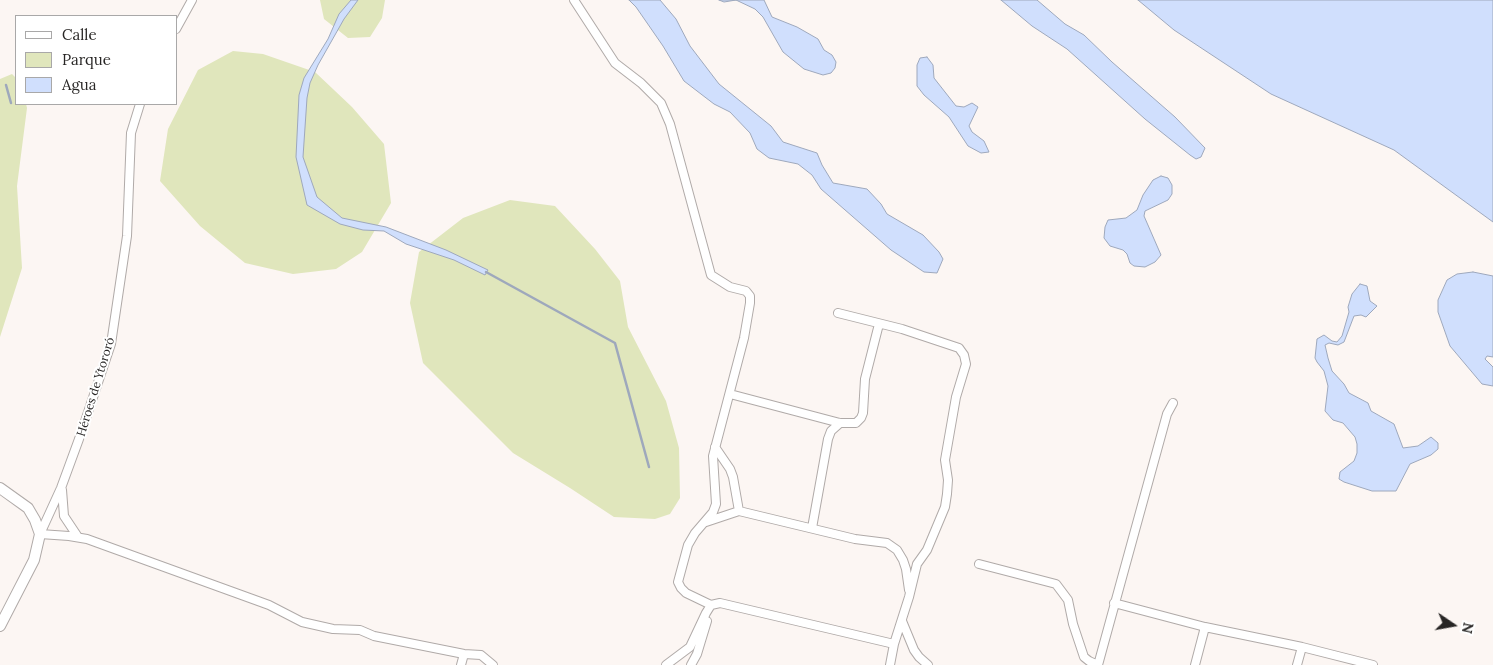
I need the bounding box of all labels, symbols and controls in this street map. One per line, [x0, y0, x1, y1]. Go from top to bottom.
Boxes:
legend [15, 15, 178, 105]
text: Calle [62, 25, 97, 44]
text: Parque [62, 50, 111, 69]
text: Agua [62, 75, 96, 94]
street label: Héroes de Ytororó [74, 336, 118, 438]
north arrow [1428, 600, 1478, 650]
text: N [1458, 621, 1478, 635]

